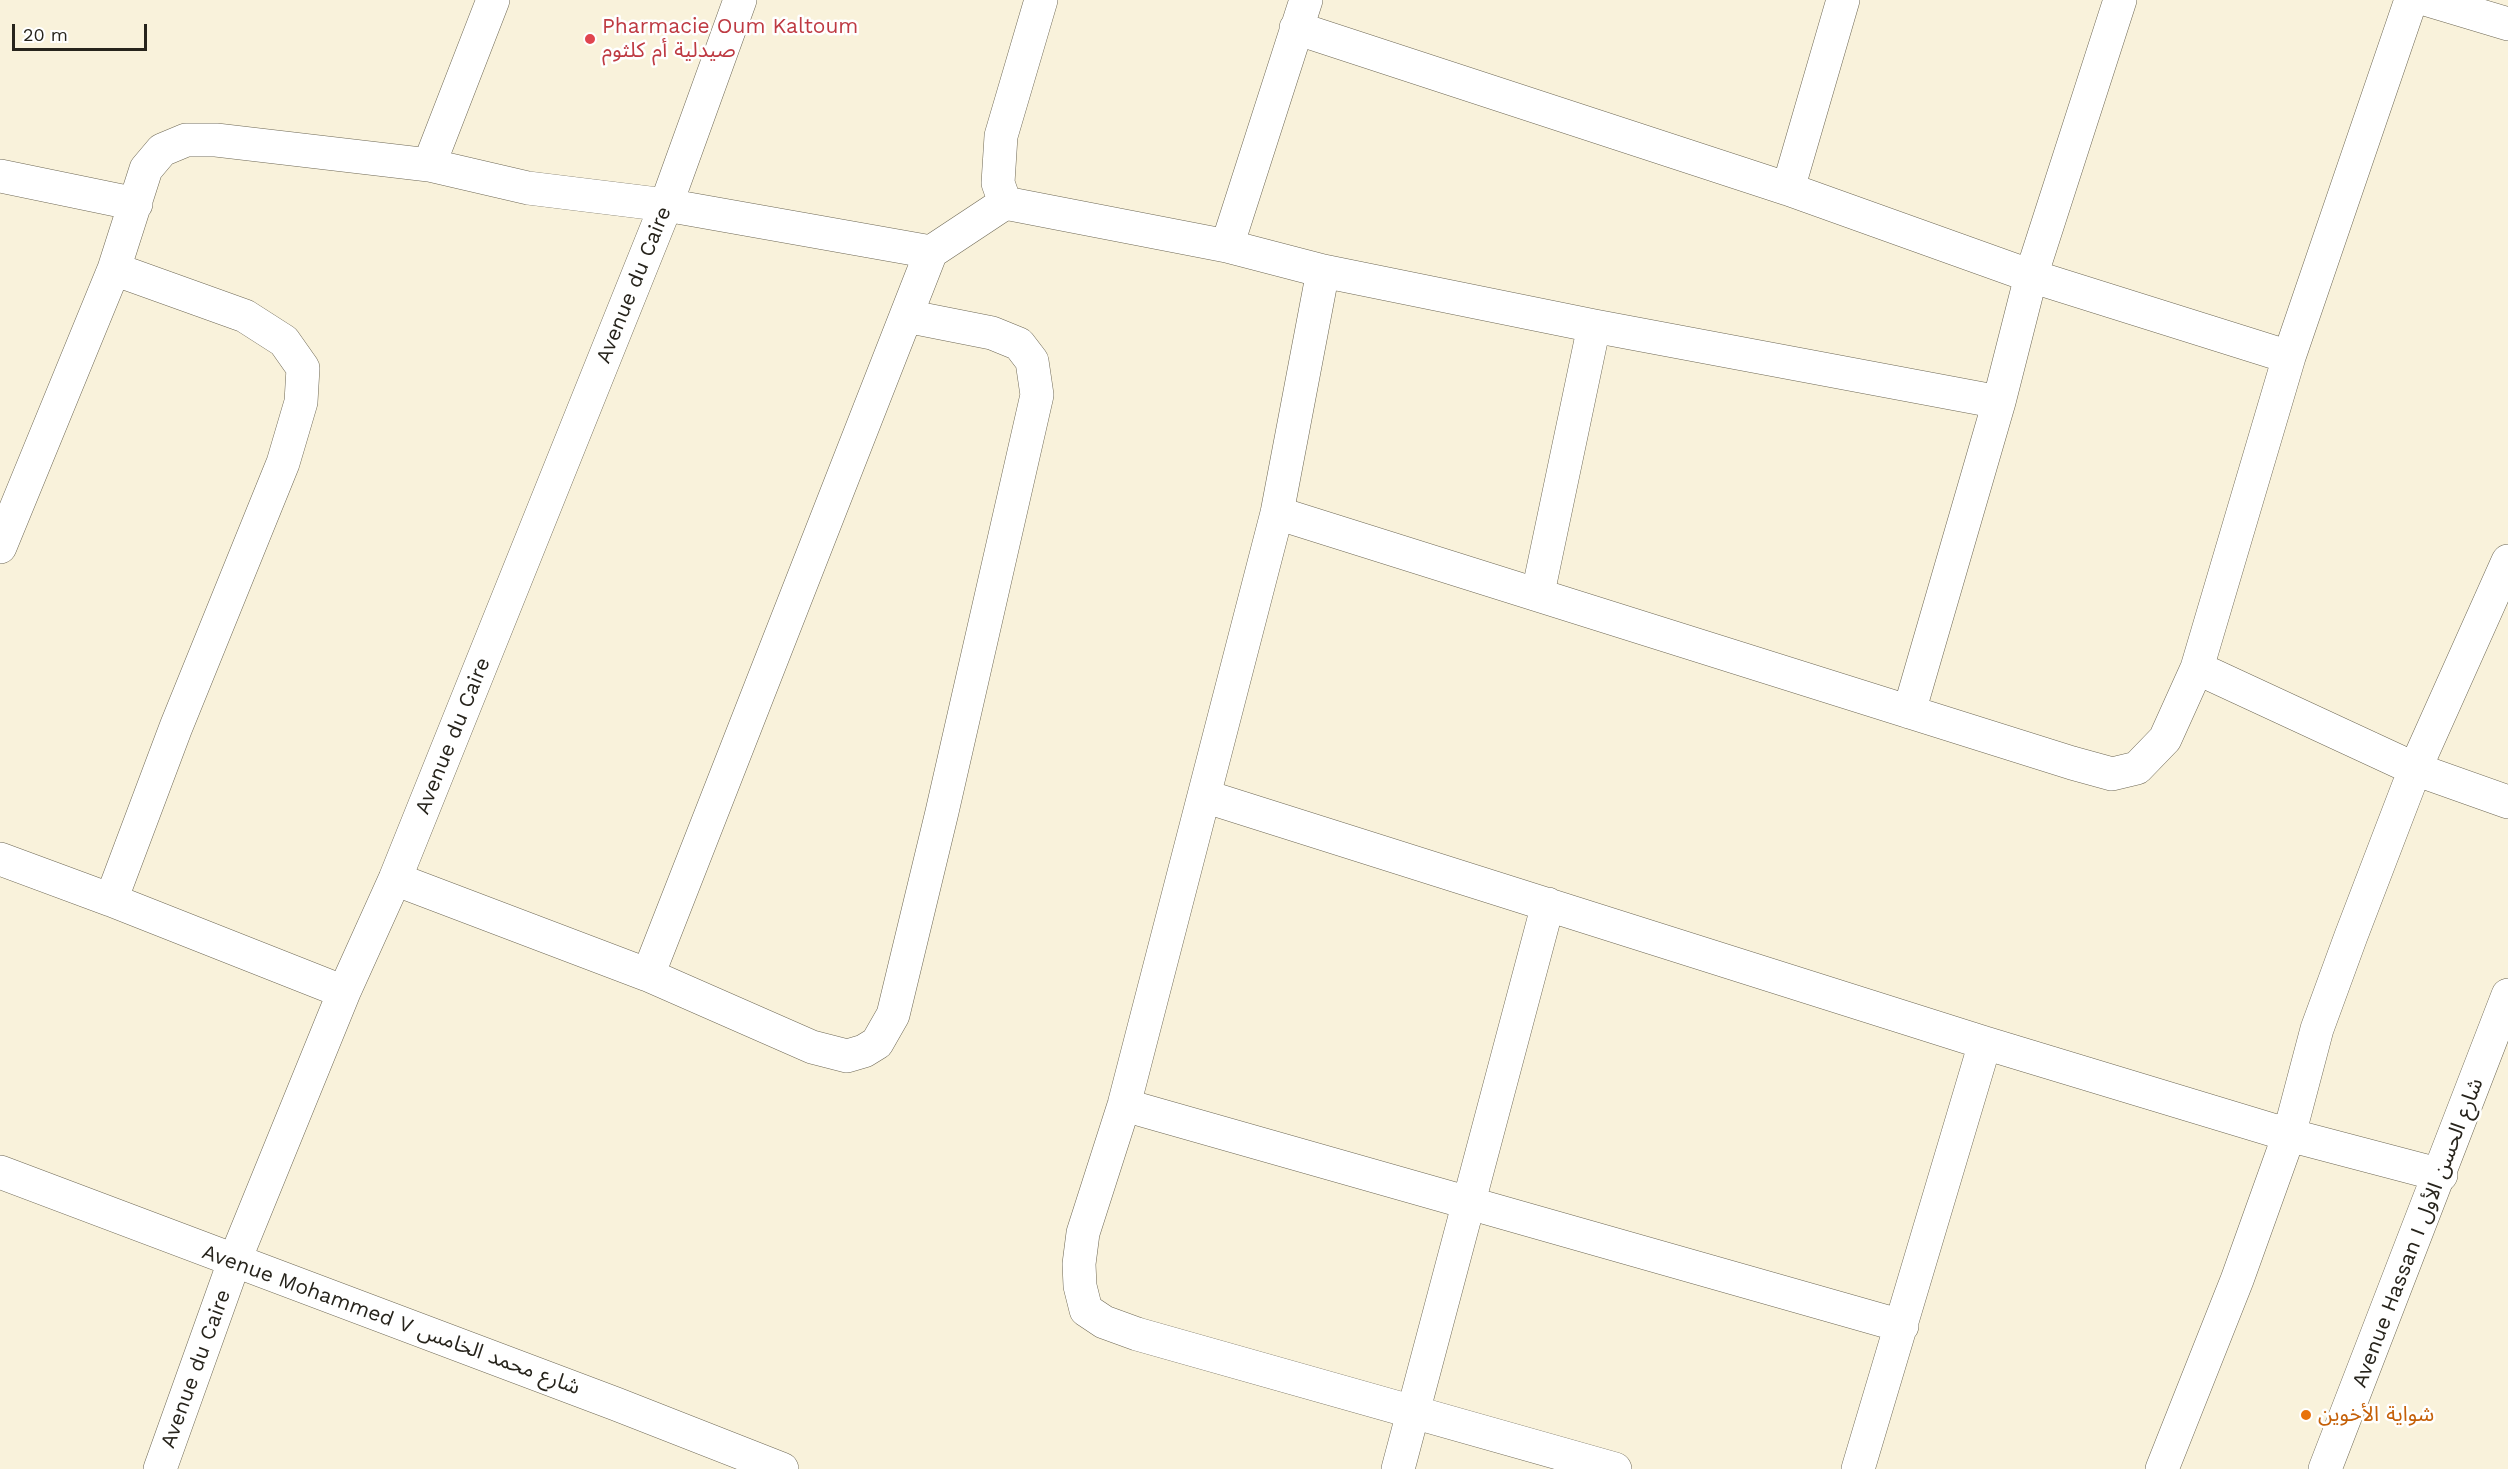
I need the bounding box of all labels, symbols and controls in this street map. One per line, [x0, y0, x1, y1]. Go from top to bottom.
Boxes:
scale bar [15, 12, 150, 50]
place label: Pharmacie Oum Kaltoum صيدلية أم كلثوم [602, 14, 858, 64]
text: 20 m [23, 24, 68, 45]
marker: Pharmacie Oum Kaltoum صيدلية أم كلثوم [583, 32, 597, 46]
street label: Avenue du Caire [591, 203, 677, 367]
street label: Avenue du Caire [410, 654, 496, 818]
street label: Avenue Hassan I شارع الحسن الأول [2347, 1075, 2489, 1391]
street label: Avenue Mohammed V شارع محمد الخامس [199, 1240, 583, 1400]
street label: Avenue du Caire [156, 1286, 236, 1452]
place label: شواية الأخوين [2318, 1402, 2434, 1428]
marker: شواية الأخوين [2299, 1408, 2313, 1422]

